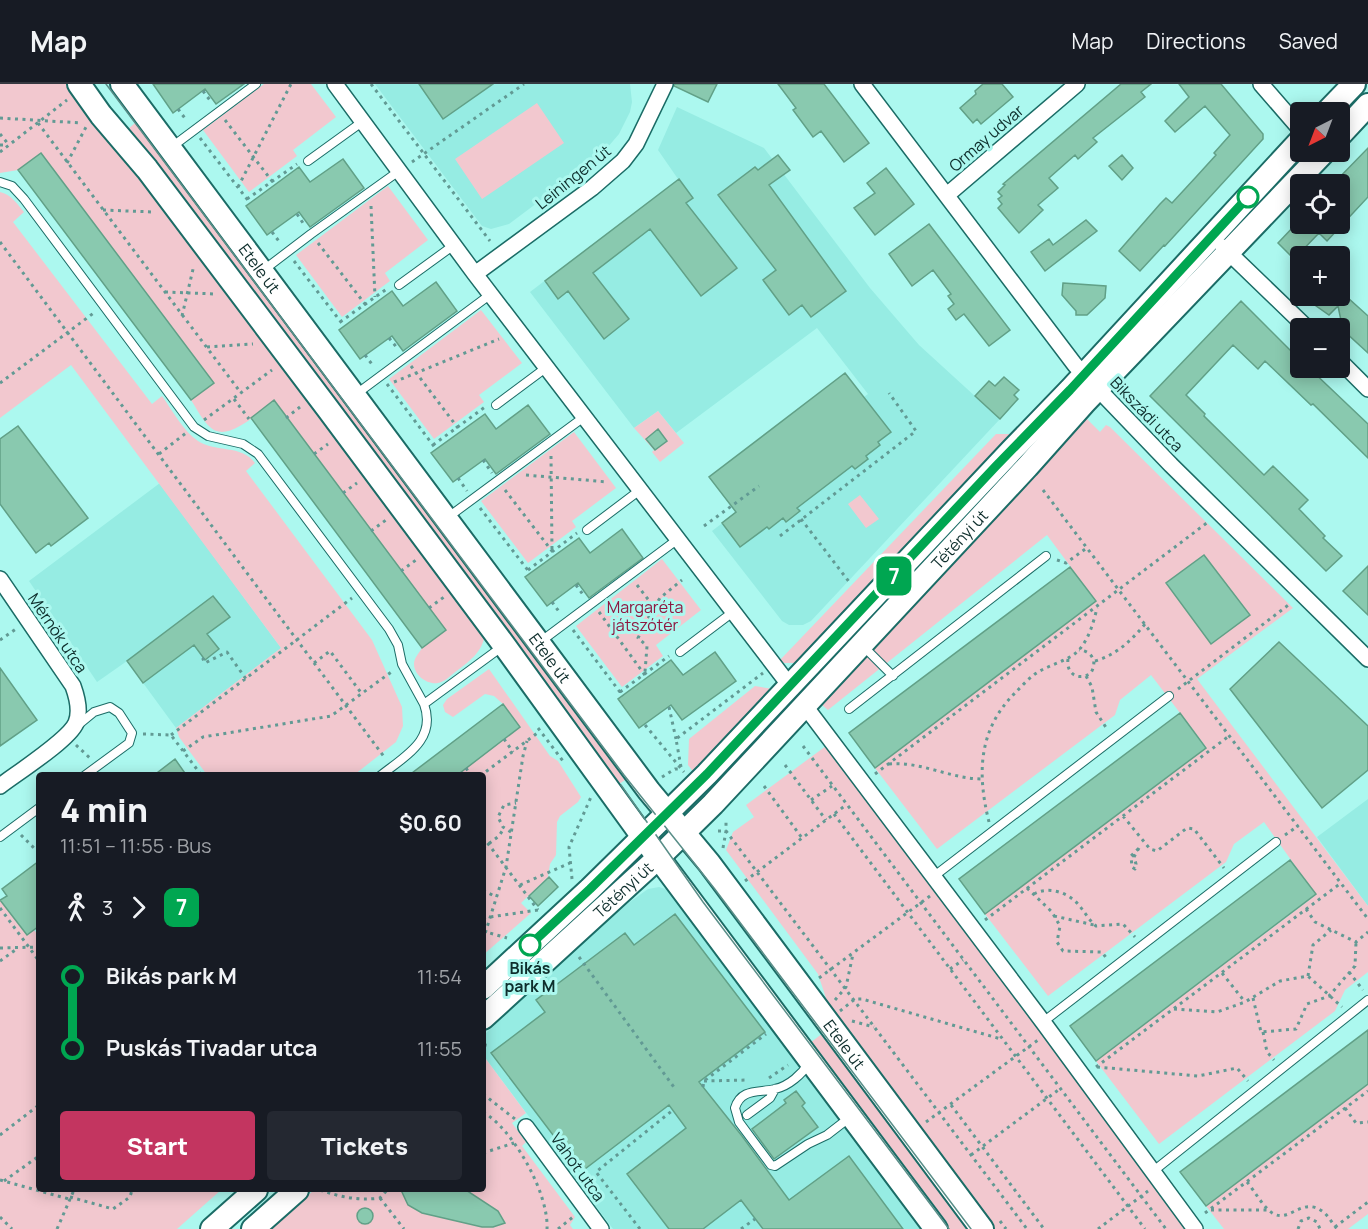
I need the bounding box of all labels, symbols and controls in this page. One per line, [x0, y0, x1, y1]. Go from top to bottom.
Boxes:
text: Map [30, 22, 87, 60]
text: Map [1072, 27, 1113, 55]
text: Directions [1146, 27, 1246, 55]
text: Saved [1279, 27, 1338, 55]
street label: Ormay udvar [944, 99, 1028, 177]
north arrow [1290, 102, 1350, 162]
map controls [1290, 102, 1350, 378]
street label: Leiningen út [531, 140, 615, 214]
button: locate [1290, 174, 1350, 234]
unlabelled marker [1237, 186, 1259, 208]
street label: Etele út [234, 239, 285, 298]
button: + [1290, 246, 1350, 306]
button: − [1290, 318, 1350, 378]
street label: Bikszádi utca [1106, 372, 1188, 456]
street label: Tétényi út [926, 505, 993, 574]
line badge: 7 [874, 556, 914, 596]
text: 7 [888, 562, 900, 590]
street label: Mérnök utca [23, 589, 93, 677]
park label: Margaréta játszótér [607, 596, 683, 636]
street label: Etele út [524, 629, 576, 687]
text: 4 min [60, 787, 148, 832]
text: $0.60 [399, 808, 462, 838]
text: 11:51 – 11:55 · Bus [60, 832, 212, 859]
street label: Tétényi út [589, 857, 658, 923]
icon: walk [60, 891, 93, 924]
icon: forward [122, 891, 155, 924]
text: 7 [176, 893, 187, 921]
text: 3 [102, 894, 113, 921]
marker: Bikás park M [519, 934, 541, 956]
place label: Bikás park M [505, 957, 555, 997]
text: Bikás park M [106, 961, 237, 991]
text: 11:54 [417, 963, 462, 990]
street label: Etele út [819, 1015, 870, 1074]
text: Puskás Tivadar utca [106, 1033, 318, 1063]
text: 11:55 [417, 1035, 462, 1062]
button: Start [60, 1111, 255, 1180]
button: Tickets [267, 1111, 462, 1180]
street label: Vahot utca [546, 1128, 610, 1206]

